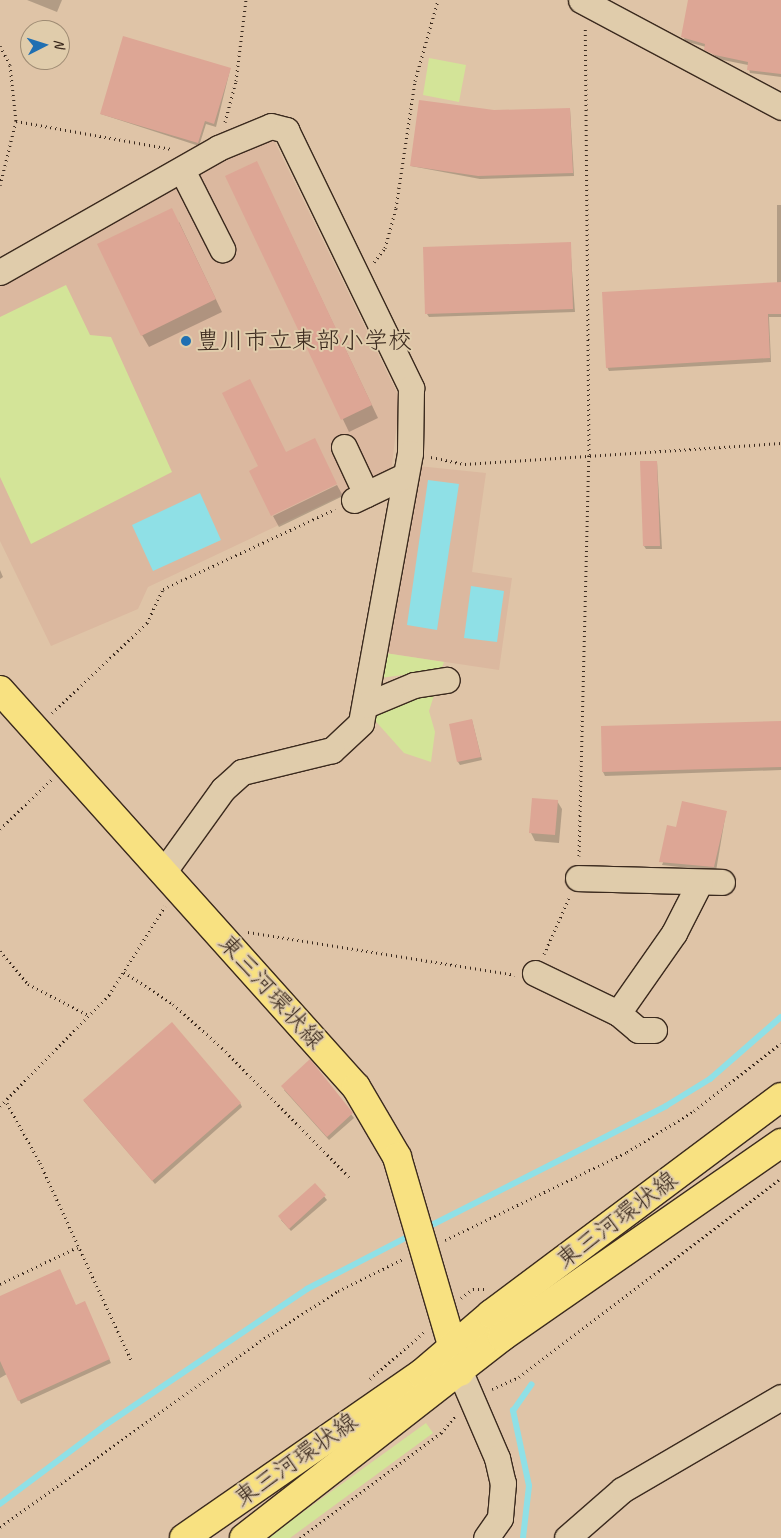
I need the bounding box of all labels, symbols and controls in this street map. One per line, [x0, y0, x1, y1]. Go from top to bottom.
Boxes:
north arrow [20, 20, 70, 70]
text: N [51, 39, 68, 49]
place label: 豊川市立東部小学校 [196, 327, 412, 355]
marker: 豊川市立東部小学校 [180, 335, 192, 347]
street label: 東三河環状線 [212, 929, 330, 1055]
street label: 東三河環状線 [551, 1165, 683, 1275]
street label: 東三河環状線 [229, 1407, 363, 1513]

